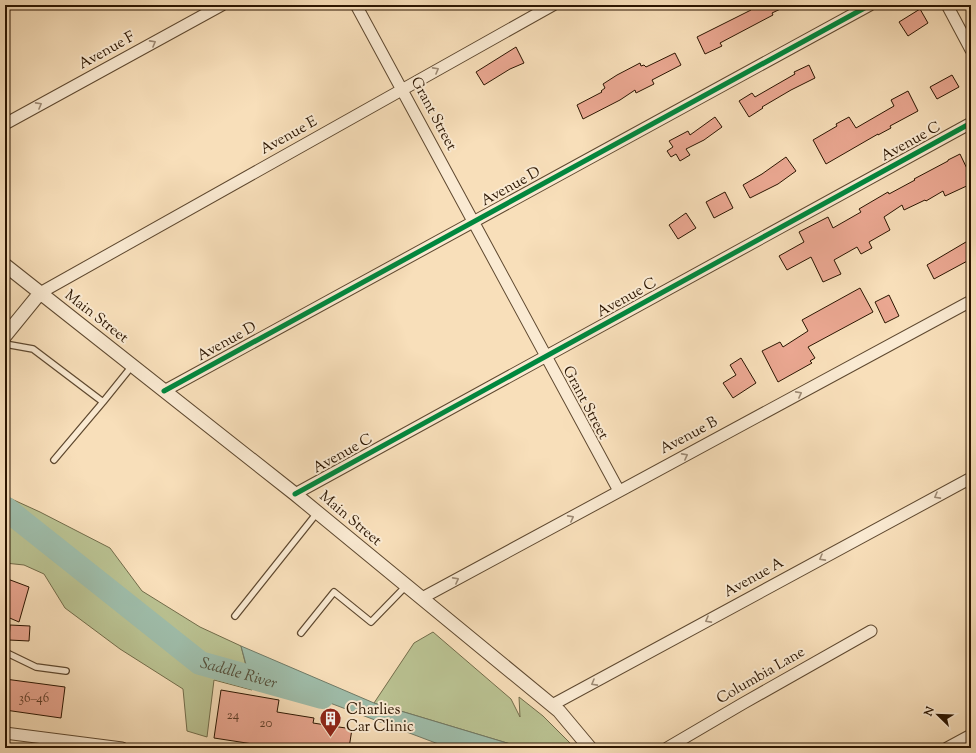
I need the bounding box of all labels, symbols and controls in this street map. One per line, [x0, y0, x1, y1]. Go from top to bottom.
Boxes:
street label: Avenue F [75, 27, 140, 75]
one-way arrow [149, 40, 156, 47]
one-way arrow [432, 68, 440, 75]
street label: Grant Street [405, 73, 461, 155]
one-way arrow [35, 102, 42, 110]
street label: Avenue E [257, 112, 321, 160]
street label: Avenue C [877, 117, 945, 167]
street label: Avenue D [477, 162, 545, 212]
street label: Avenue C [593, 273, 661, 323]
street label: Main Street [60, 285, 132, 349]
street label: Avenue D [193, 317, 261, 367]
street label: Grant Street [557, 362, 613, 444]
one-way arrow [795, 391, 802, 399]
street label: Avenue B [656, 412, 722, 460]
street label: Avenue C [309, 429, 377, 479]
one-way arrow [681, 453, 688, 461]
street label: Main Street [314, 487, 386, 551]
one-way arrow [934, 492, 941, 499]
one-way arrow [566, 515, 574, 522]
street label: Avenue A [720, 553, 788, 603]
one-way arrow [819, 554, 827, 561]
one-way arrow [452, 577, 459, 584]
one-way arrow [705, 616, 712, 623]
street label: Columbia Lane [713, 642, 809, 710]
water label: Saddle River [197, 652, 280, 695]
one-way arrow [591, 678, 598, 685]
house number: 36–46 [19, 690, 49, 708]
north arrow [918, 695, 958, 735]
place label: Charlies Car Clinic [346, 700, 414, 738]
text: N [920, 704, 939, 720]
building icon: Charlies Car Clinic [318, 706, 344, 739]
house number: 24 [227, 707, 240, 725]
house number: 20 [260, 715, 273, 733]

